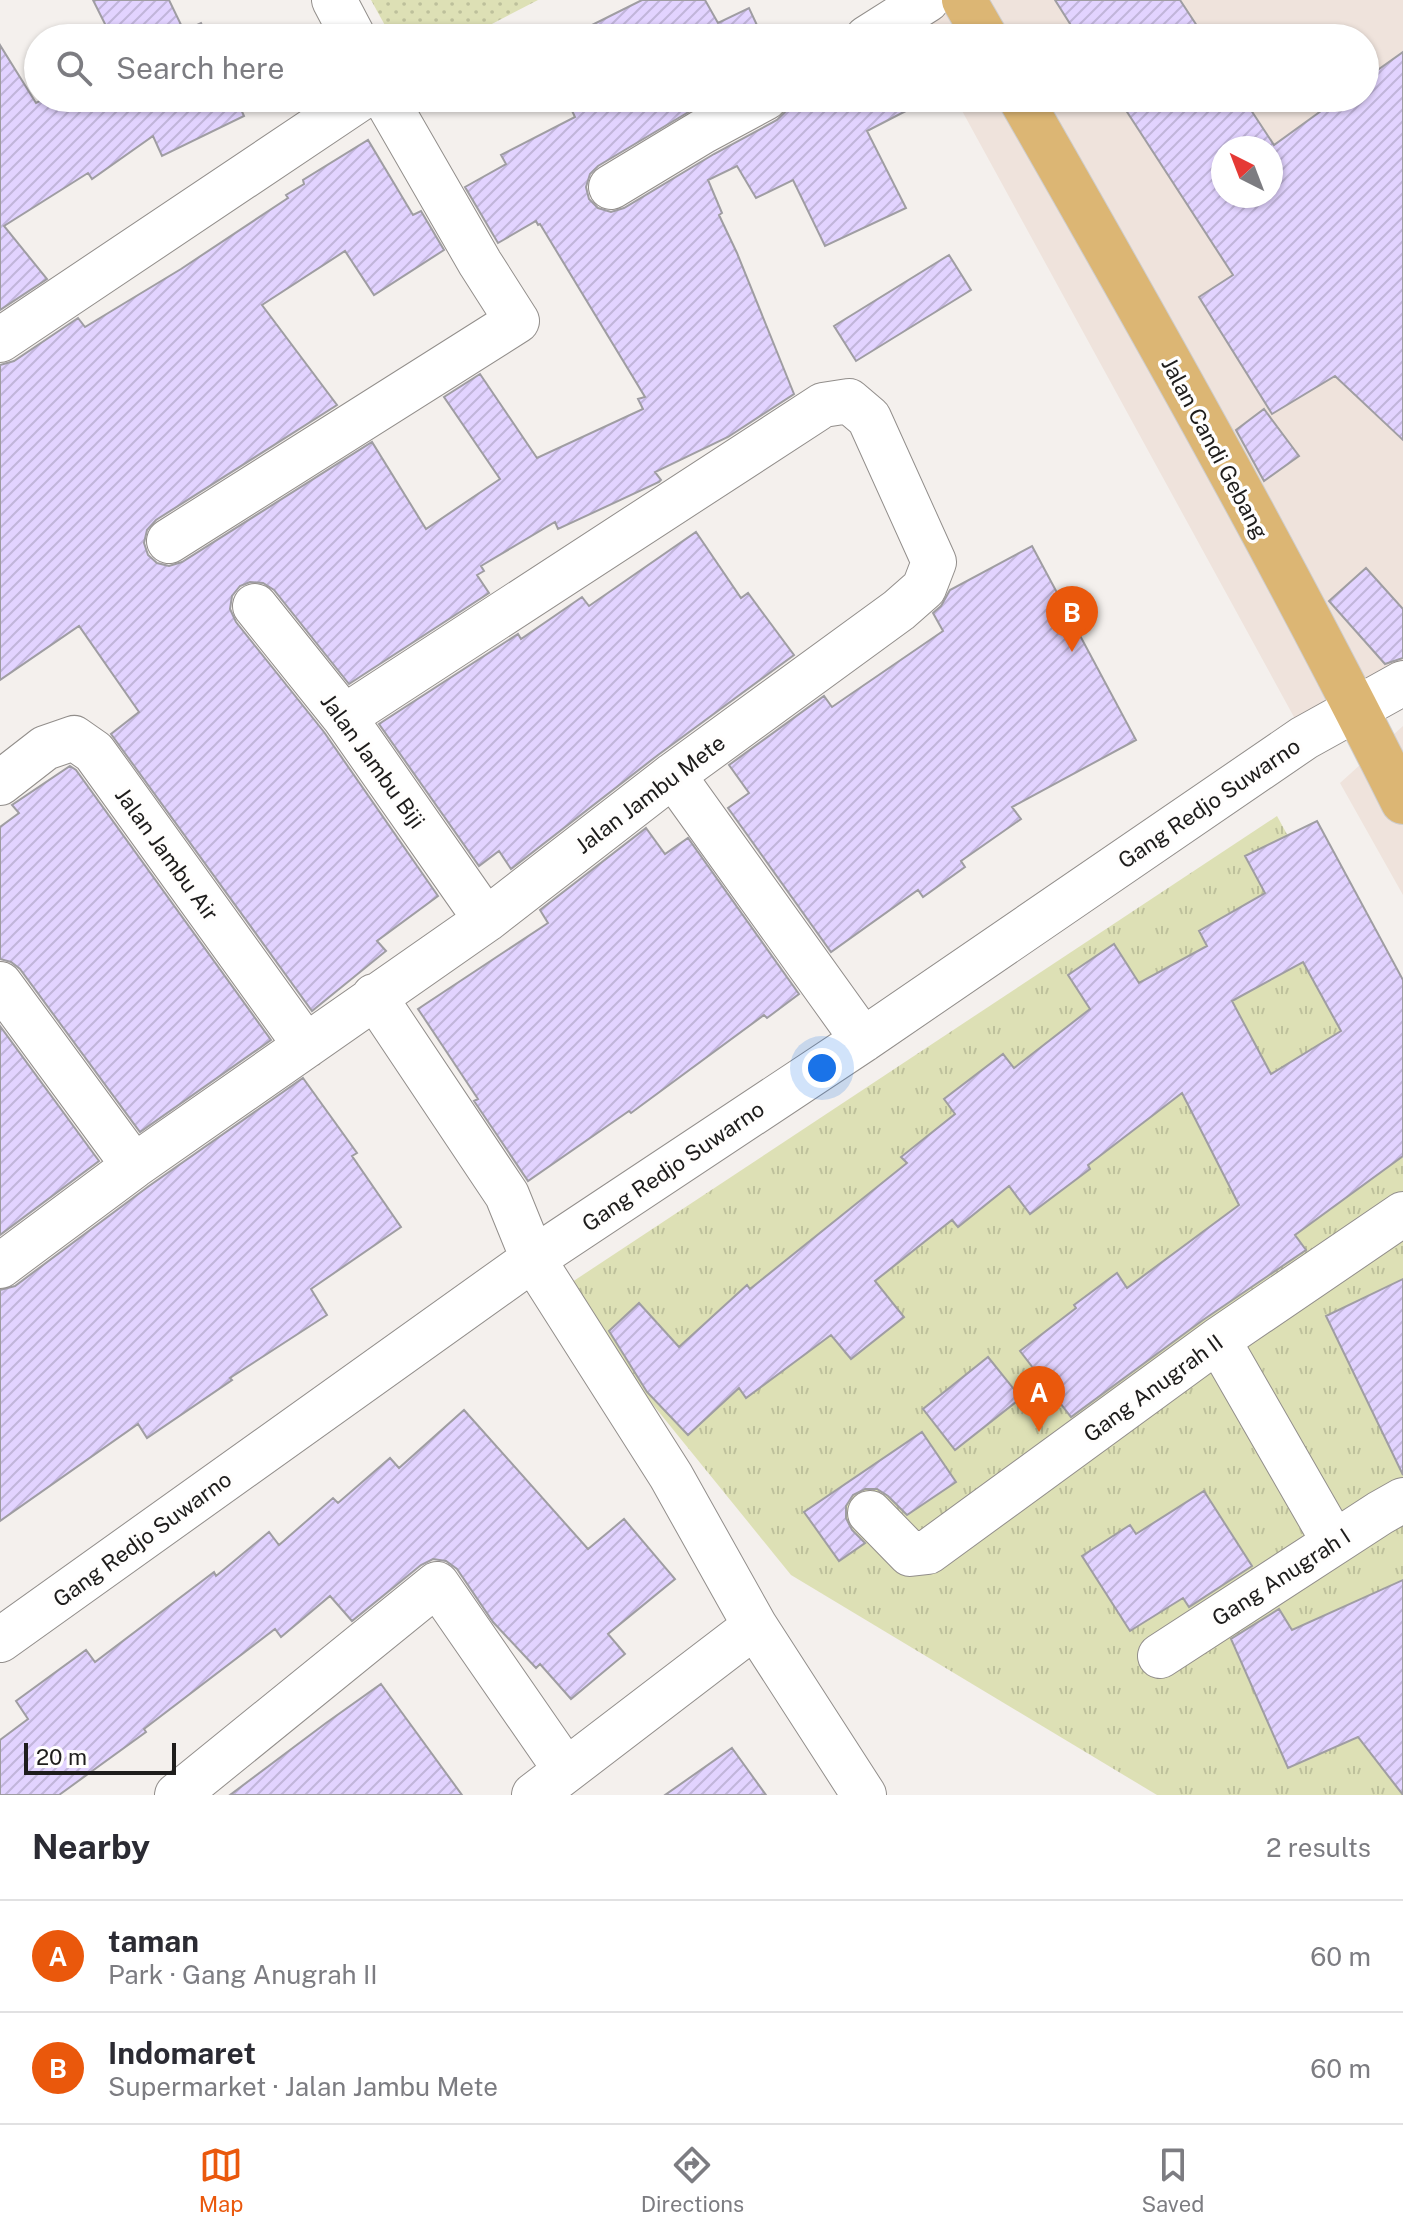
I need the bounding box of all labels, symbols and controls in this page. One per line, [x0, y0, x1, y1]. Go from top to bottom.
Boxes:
search box [24, 24, 1379, 112]
icon: search [52, 46, 96, 90]
text: Search here [116, 50, 284, 86]
north arrow [1211, 136, 1283, 208]
street label: Jalan Candi Gebang [1156, 353, 1274, 543]
pin: B [1046, 586, 1098, 652]
street label: Jalan Jambu Biji [315, 689, 431, 833]
street label: Jalan Jambu Mete [570, 729, 730, 859]
street label: Gang Redjo Suwarno [1113, 732, 1305, 874]
street label: Jalan Jambu Air [110, 782, 224, 926]
your location [802, 1048, 842, 1088]
street label: Gang Redjo Suwarno [577, 1095, 769, 1237]
street label: Gang Anugrah II [1078, 1329, 1228, 1447]
pin: A [1013, 1366, 1065, 1432]
street label: Gang Redjo Suwarno [48, 1466, 236, 1612]
street label: Gang Anugrah I [1207, 1523, 1355, 1631]
scale bar [24, 1739, 176, 1775]
text: 20 m [36, 1744, 87, 1770]
text: Nearby [32, 1827, 150, 1867]
text: 2 results [1266, 1832, 1371, 1863]
text: taman [108, 1923, 199, 1959]
text: A [49, 1941, 67, 1972]
text: 60 m [1310, 1941, 1371, 1972]
text: Park · Gang Anugrah II [108, 1959, 378, 1990]
text: Indomaret [108, 2035, 256, 2071]
text: B [49, 2053, 67, 2084]
text: 60 m [1310, 2053, 1371, 2084]
text: Supermarket · Jalan Jambu Mete [108, 2071, 498, 2102]
tab: Map [199, 2143, 243, 2217]
tab: Directions [641, 2143, 744, 2217]
tab: Saved [1141, 2143, 1204, 2217]

